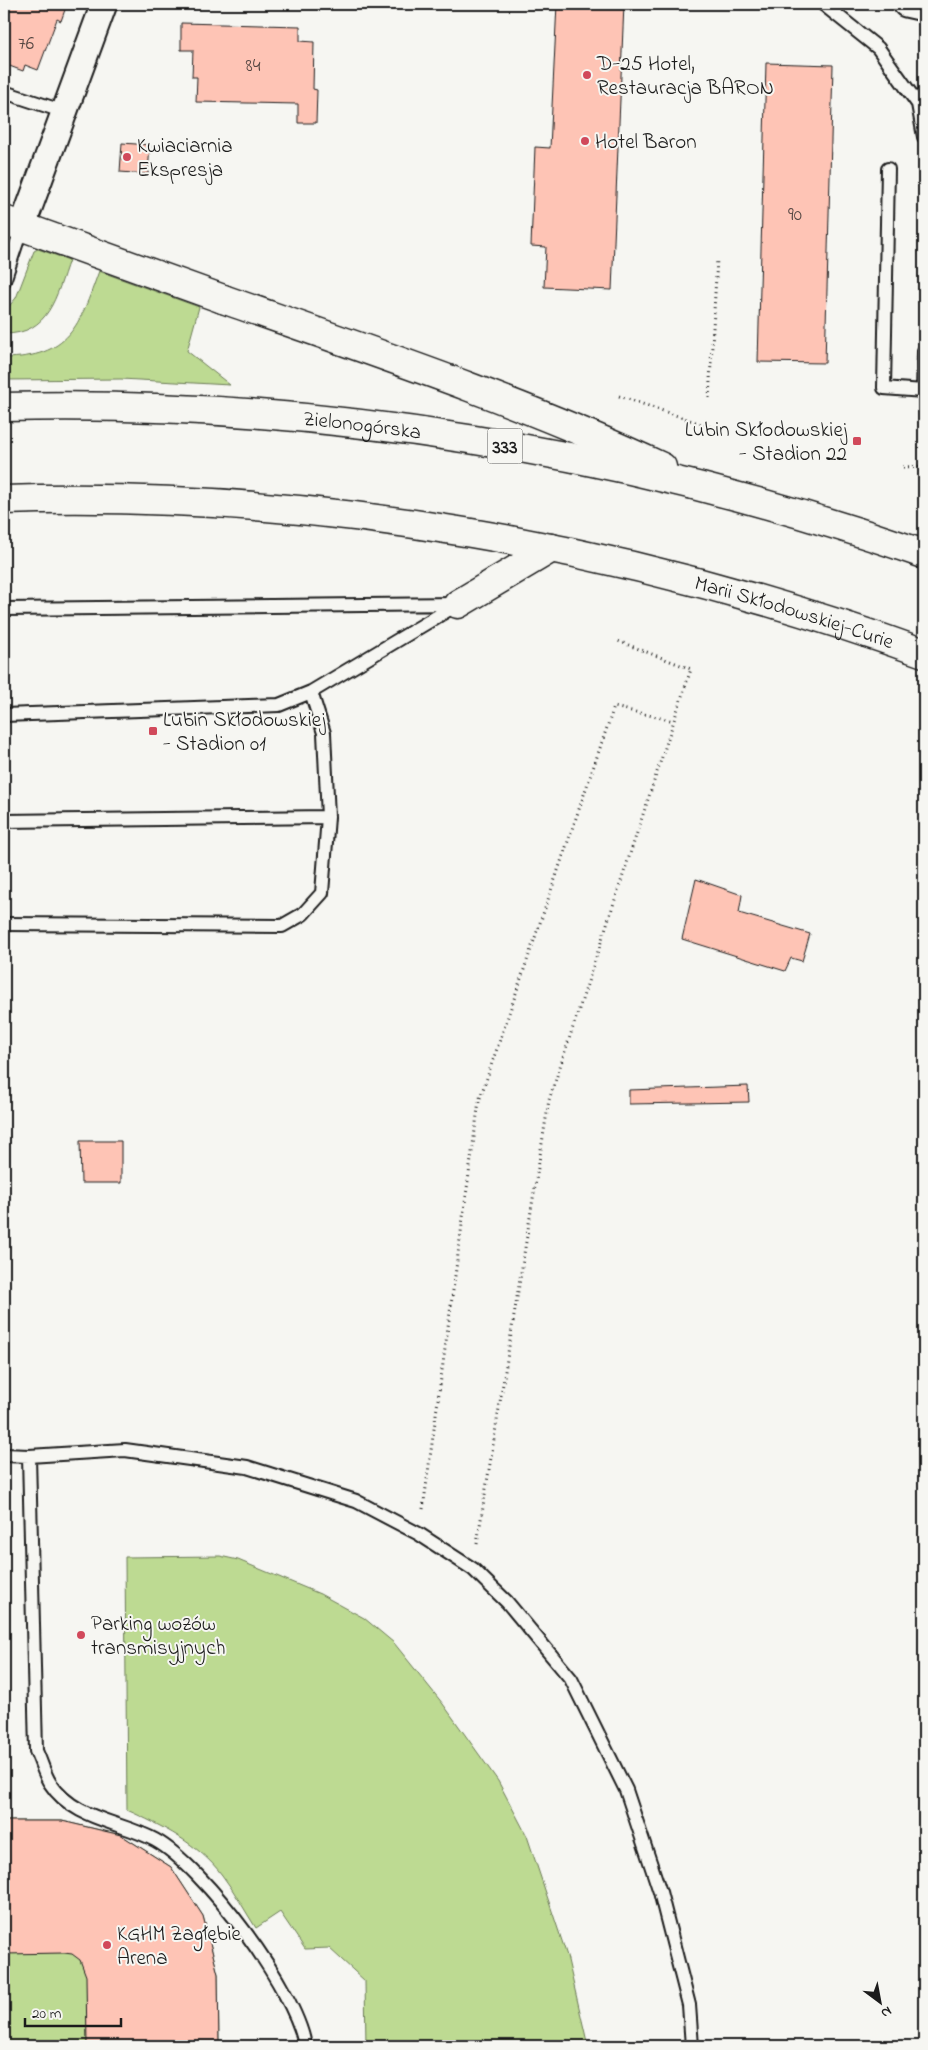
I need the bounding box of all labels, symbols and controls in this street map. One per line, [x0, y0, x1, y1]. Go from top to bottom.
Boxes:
house number: 76 [18, 31, 34, 58]
place label: D-25 Hotel, Restauracja BARON [596, 50, 774, 104]
house number: 84 [246, 53, 261, 80]
marker: D-25 Hotel, Restauracja BARON [581, 69, 593, 81]
place label: Hotel Baron [595, 128, 697, 158]
place label: Kwiaciarnia Ekspresja [137, 132, 233, 186]
marker: Hotel Baron [579, 135, 591, 147]
marker: Kwiaciarnia Ekspresja [121, 151, 133, 163]
house number: 90 [788, 202, 802, 229]
street label: Zielonogórska [301, 405, 423, 449]
place label: Lubin Skłodowskiej - Stadion 22 [685, 416, 848, 470]
road number: 333 [488, 428, 522, 464]
marker: Lubin Skłodowskiej - Stadion 22 [851, 435, 863, 447]
street label: Marii Skłodowskiej-Curie [691, 569, 898, 658]
place label: Lubin Skłodowskiej - Stadion 01 [163, 706, 326, 760]
marker: Lubin Skłodowskiej - Stadion 01 [147, 725, 159, 737]
place label: Parking wozów transmisyjnych [91, 1610, 226, 1666]
marker: Parking wozów transmisyjnych [75, 1629, 87, 1641]
place label: KGHM Zagłębie Arena [117, 1920, 241, 1974]
marker: KGHM Zagłębie Arena [101, 1939, 113, 1951]
north arrow [856, 1978, 906, 2028]
scale bar [25, 1995, 121, 2027]
text: N [877, 2000, 896, 2023]
text: 20 m [32, 2003, 62, 2025]

